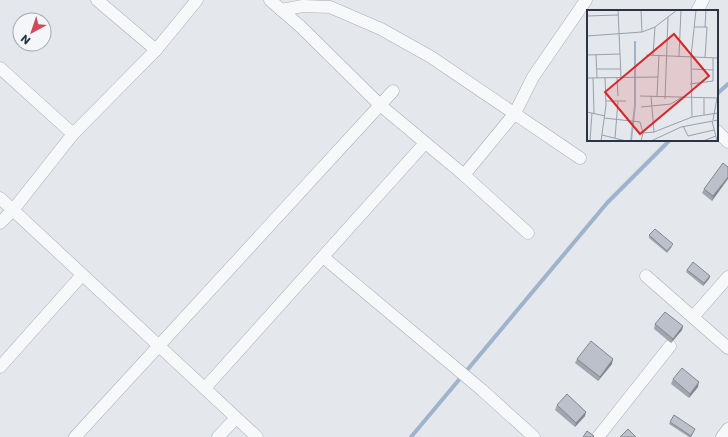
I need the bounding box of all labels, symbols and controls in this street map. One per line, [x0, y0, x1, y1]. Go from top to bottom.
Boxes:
inset map [587, 10, 718, 141]
north arrow [12, 12, 52, 52]
text: N [17, 31, 34, 48]

